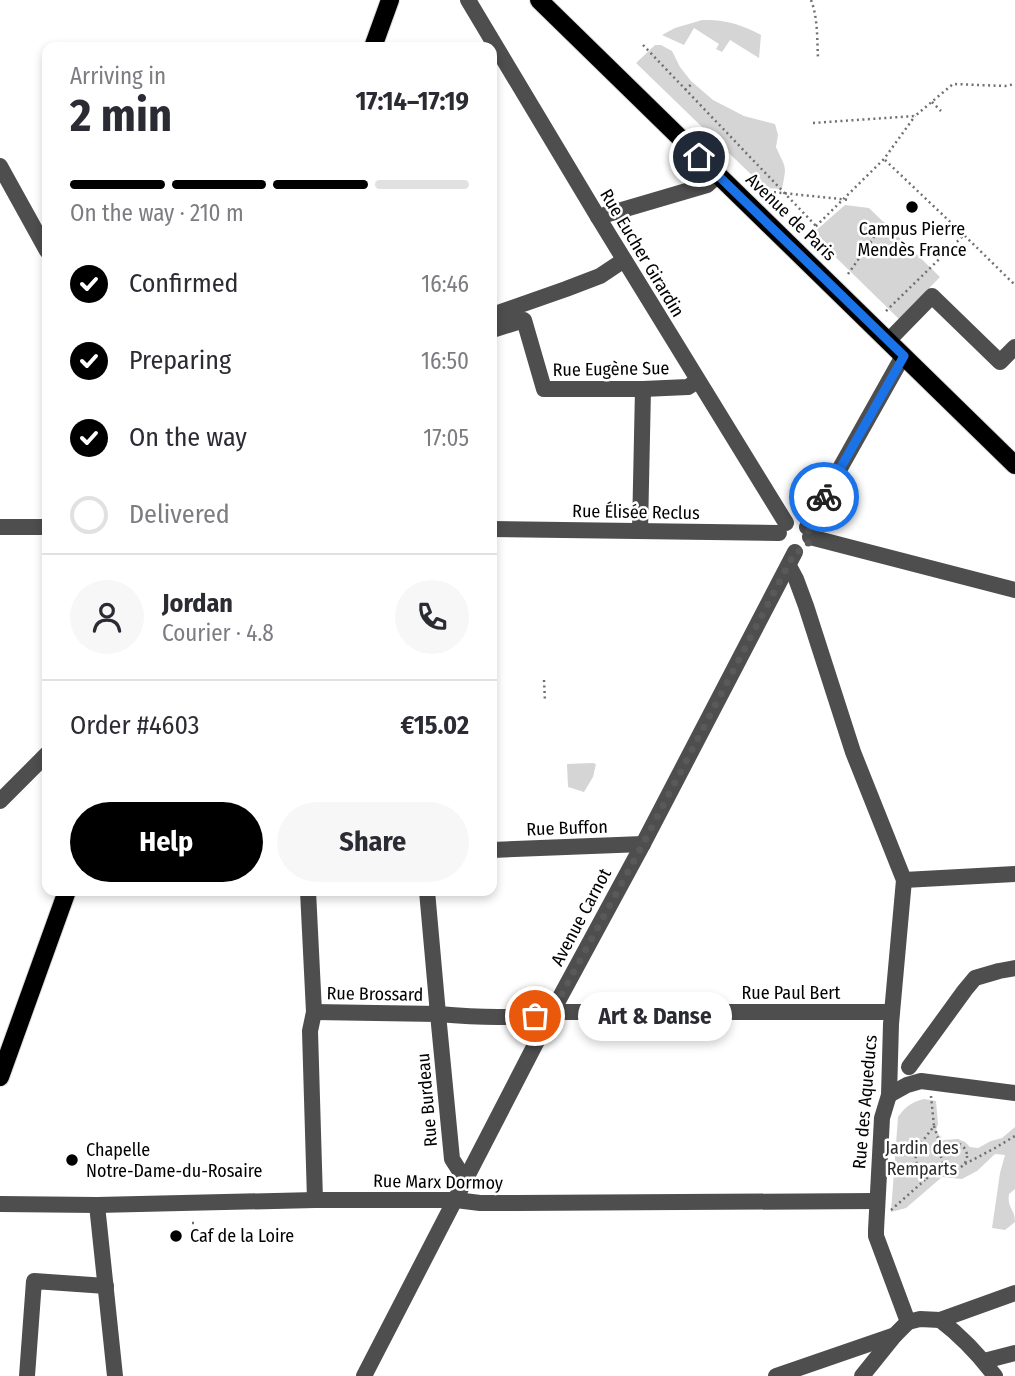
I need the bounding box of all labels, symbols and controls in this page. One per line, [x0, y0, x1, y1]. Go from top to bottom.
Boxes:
text: Arriving in [70, 62, 166, 90]
text: 17:14–17:19 [355, 86, 469, 117]
text: 2 min [70, 88, 172, 143]
pin [669, 127, 729, 187]
icon: home [680, 138, 718, 176]
street label: Avenue de Paris [741, 168, 841, 266]
street label: Rue Eucher Girardin [595, 185, 689, 321]
text: On the way · 210 m [70, 199, 244, 227]
marker: Campus Pierre Mendès France [904, 199, 920, 215]
place label: Campus Pierre Mendès France [857, 218, 967, 261]
icon: check [70, 265, 108, 303]
text: Confirmed [129, 268, 239, 299]
text: 16:46 [421, 270, 469, 298]
icon: check [70, 342, 108, 380]
text: Preparing [129, 345, 231, 376]
text: 16:50 [421, 347, 469, 375]
street label: Rue Eugène Sue [552, 357, 670, 381]
icon: check [70, 419, 108, 457]
text: On the way [129, 422, 247, 453]
text: 17:05 [423, 424, 469, 452]
courier [789, 462, 859, 532]
icon: bike [805, 478, 843, 516]
text: Delivered [129, 499, 230, 530]
street label: Rue Élisée Reclus [572, 499, 700, 524]
button: person [70, 580, 144, 654]
button: phone [395, 580, 469, 654]
text: Jordan [162, 588, 233, 619]
text: Courier · 4.8 [162, 619, 274, 647]
text: Order #4603 [70, 710, 199, 741]
text: €15.02 [400, 710, 469, 741]
button: Help [70, 802, 263, 882]
button: Share [277, 802, 469, 882]
street label: Rue Buffon [526, 816, 608, 840]
street label: Avenue Carnot [546, 864, 616, 970]
street label: Rue Brossard [326, 982, 424, 1006]
street label: Rue Paul Bert [742, 982, 841, 1004]
pin [505, 986, 565, 1046]
callout: Art & Danse [577, 992, 731, 1040]
icon: bag [516, 997, 554, 1035]
text: Art & Danse [598, 1002, 712, 1030]
street label: Rue des Aqueducs [848, 1034, 882, 1170]
street label: Rue Burdeau [412, 1052, 442, 1148]
park label: Jardin des Remparts [885, 1137, 959, 1180]
place label: Chapelle Notre-Dame-du-Rosaire [86, 1139, 262, 1182]
marker: Chapelle Notre-Dame-du-Rosaire [64, 1152, 80, 1168]
street label: Rue Marx Dormoy [373, 1170, 503, 1194]
place label: Caf de la Loire [190, 1225, 294, 1247]
marker: Caf de la Loire [168, 1228, 184, 1244]

